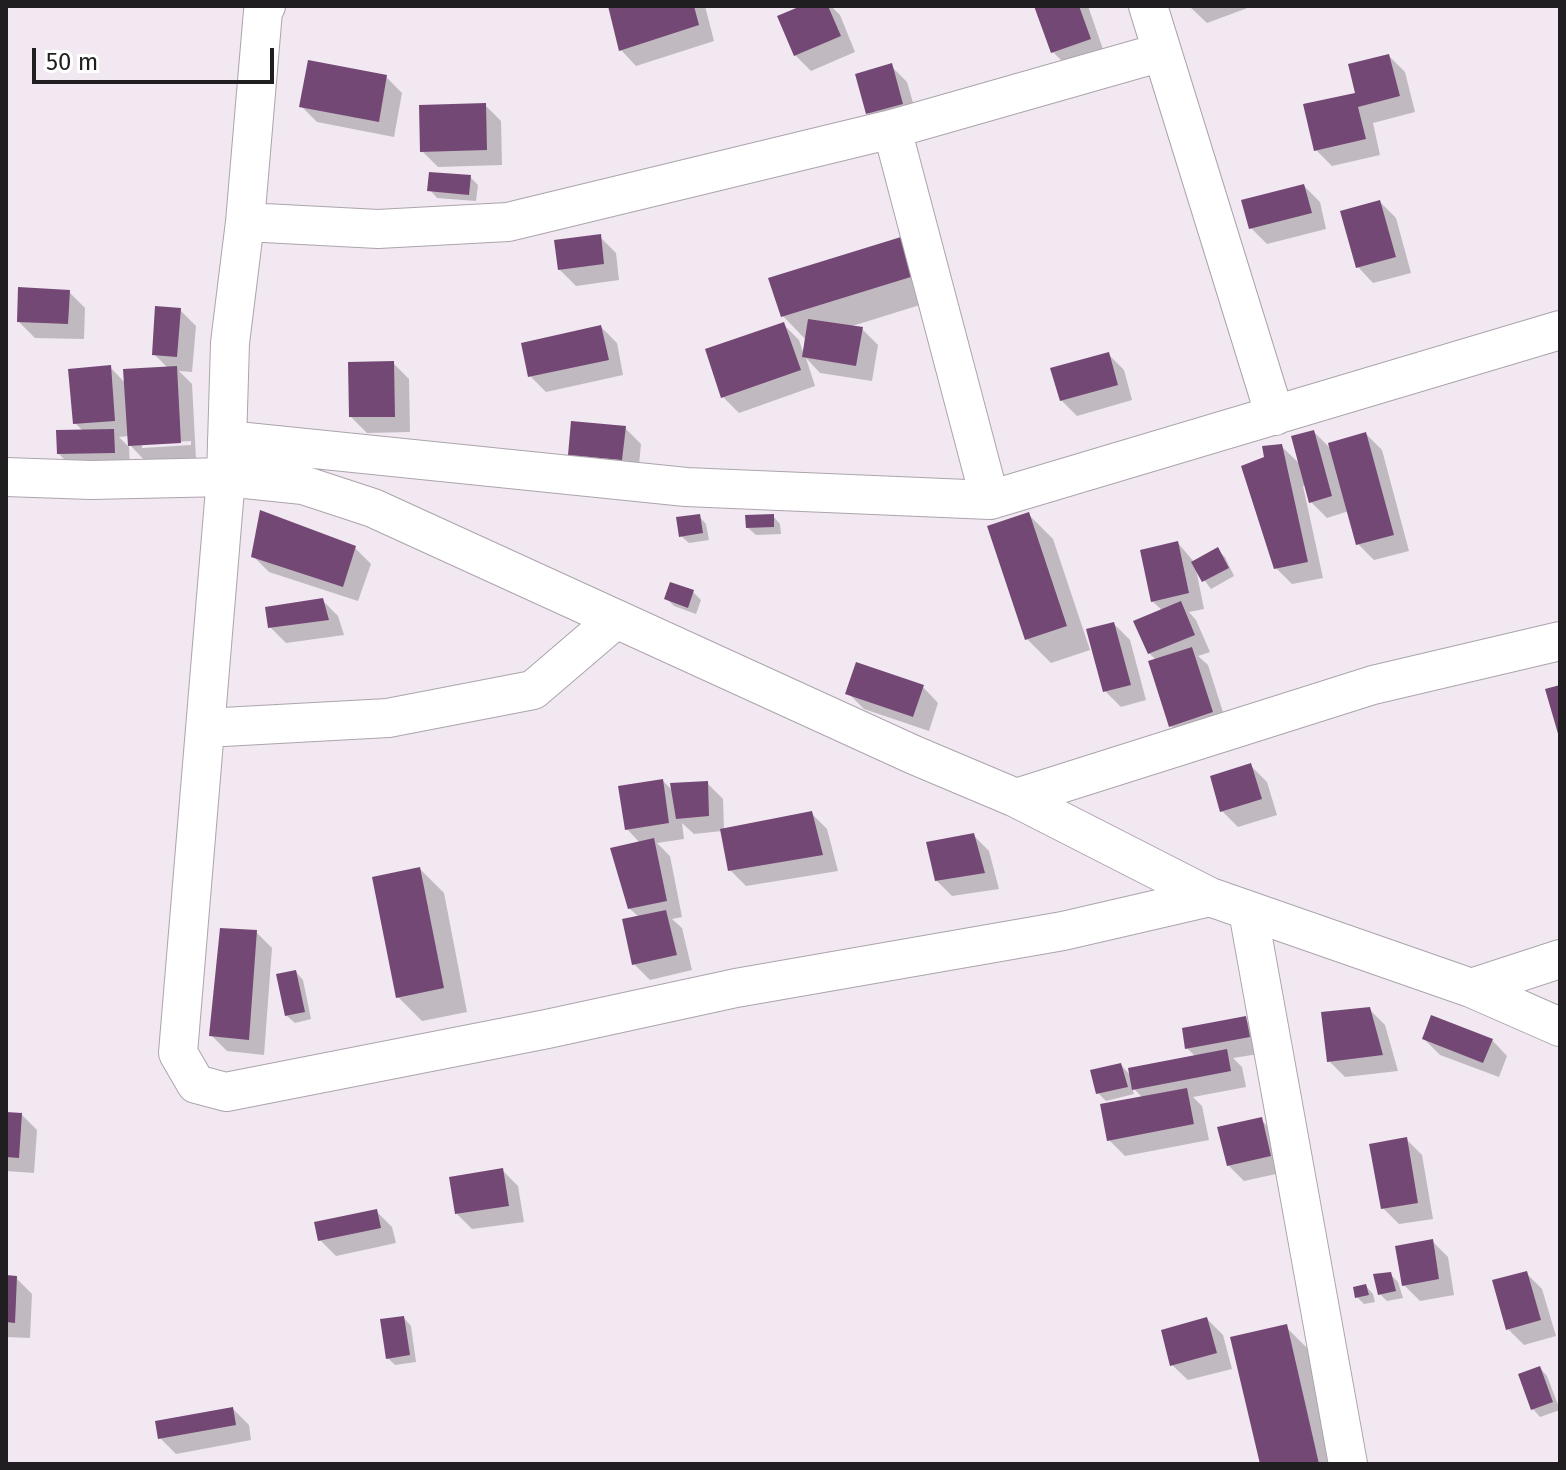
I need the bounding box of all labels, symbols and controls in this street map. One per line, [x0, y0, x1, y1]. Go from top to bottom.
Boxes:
scale bar [36, 32, 278, 82]
text: 50 m [46, 48, 98, 76]

